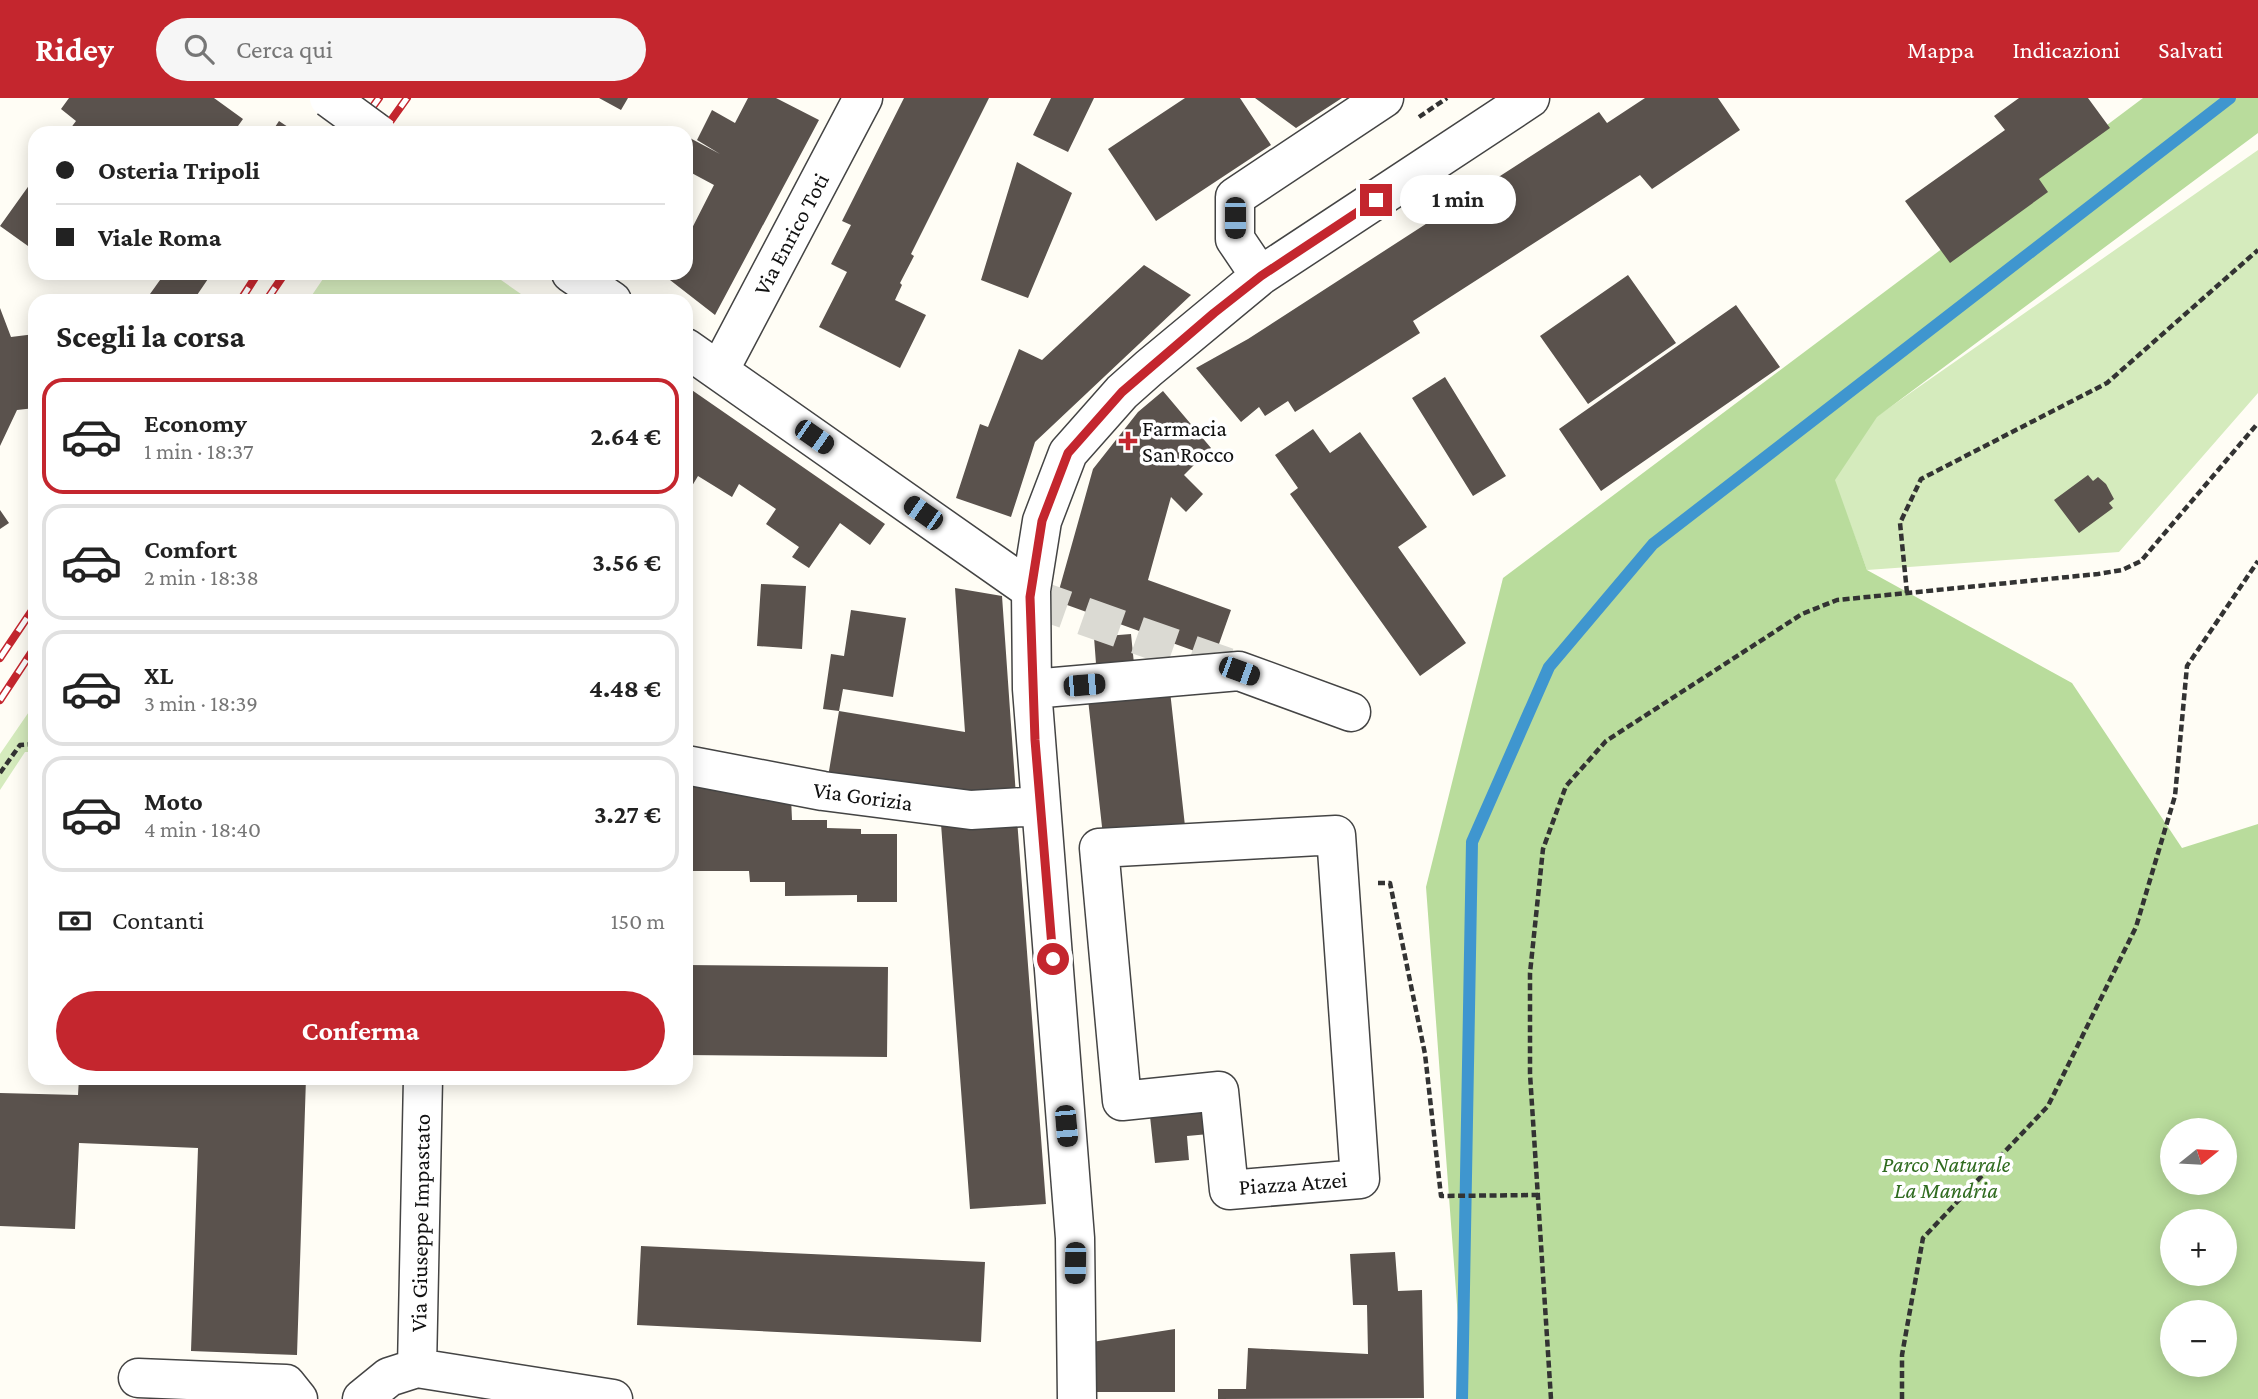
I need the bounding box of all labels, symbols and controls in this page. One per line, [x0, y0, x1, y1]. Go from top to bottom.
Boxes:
search box [156, 18, 646, 81]
icon: search [180, 30, 218, 68]
text: Ridey [35, 31, 114, 68]
text: Cerca qui [236, 35, 333, 64]
text: Mappa [1907, 36, 1974, 63]
text: Indicazioni [2012, 36, 2120, 63]
text: Salvati [2158, 36, 2223, 63]
text: Osteria Tripoli [98, 156, 260, 185]
street label: Via Enrico Toti [748, 168, 834, 300]
callout: 1 min [1400, 176, 1516, 224]
route end [1360, 184, 1392, 216]
text: 1 min [1432, 186, 1484, 212]
car [1225, 197, 1246, 239]
text: Viale Roma [98, 223, 222, 252]
text: Scegli la corsa [56, 318, 245, 354]
icon: car [60, 405, 123, 468]
text: Economy [144, 409, 247, 438]
place label: Farmacia San Rocco [1142, 415, 1234, 467]
car [791, 416, 838, 458]
text: 2.64 € [590, 422, 661, 451]
marker: Farmacia San Rocco [1120, 433, 1136, 449]
text: 1 min · 18:37 [144, 438, 254, 464]
car [900, 492, 947, 534]
icon: car [60, 531, 123, 594]
text: Comfort [144, 535, 237, 564]
text: 3.56 € [592, 548, 661, 577]
text: 2 min · 18:38 [144, 564, 259, 590]
car [1216, 654, 1263, 688]
icon: car [60, 657, 123, 720]
text: XL [144, 661, 173, 690]
car [1063, 673, 1106, 697]
text: 4.48 € [589, 674, 661, 703]
text: 3 min · 18:39 [144, 690, 258, 716]
street label: Via Gorizia [812, 776, 915, 816]
icon: car [60, 783, 123, 846]
text: Moto [144, 787, 203, 816]
text: 3.27 € [594, 800, 661, 829]
text: 4 min · 18:40 [144, 816, 261, 842]
icon: cash [56, 902, 94, 940]
text: Contanti [112, 906, 204, 935]
text: 150 m [611, 908, 665, 934]
route start [1037, 943, 1069, 975]
button: Conferma [56, 991, 665, 1071]
car [1054, 1104, 1079, 1148]
street label: Via Giuseppe Impastato [405, 1114, 435, 1332]
north arrow [2160, 1118, 2236, 1195]
map controls [2160, 1118, 2237, 1377]
park label: Parco Naturale La Mandria [1882, 1151, 2011, 1203]
street label: Piazza Atzei [1238, 1166, 1348, 1200]
button: + [2160, 1209, 2237, 1286]
car [1065, 1242, 1086, 1284]
button: − [2160, 1300, 2237, 1377]

